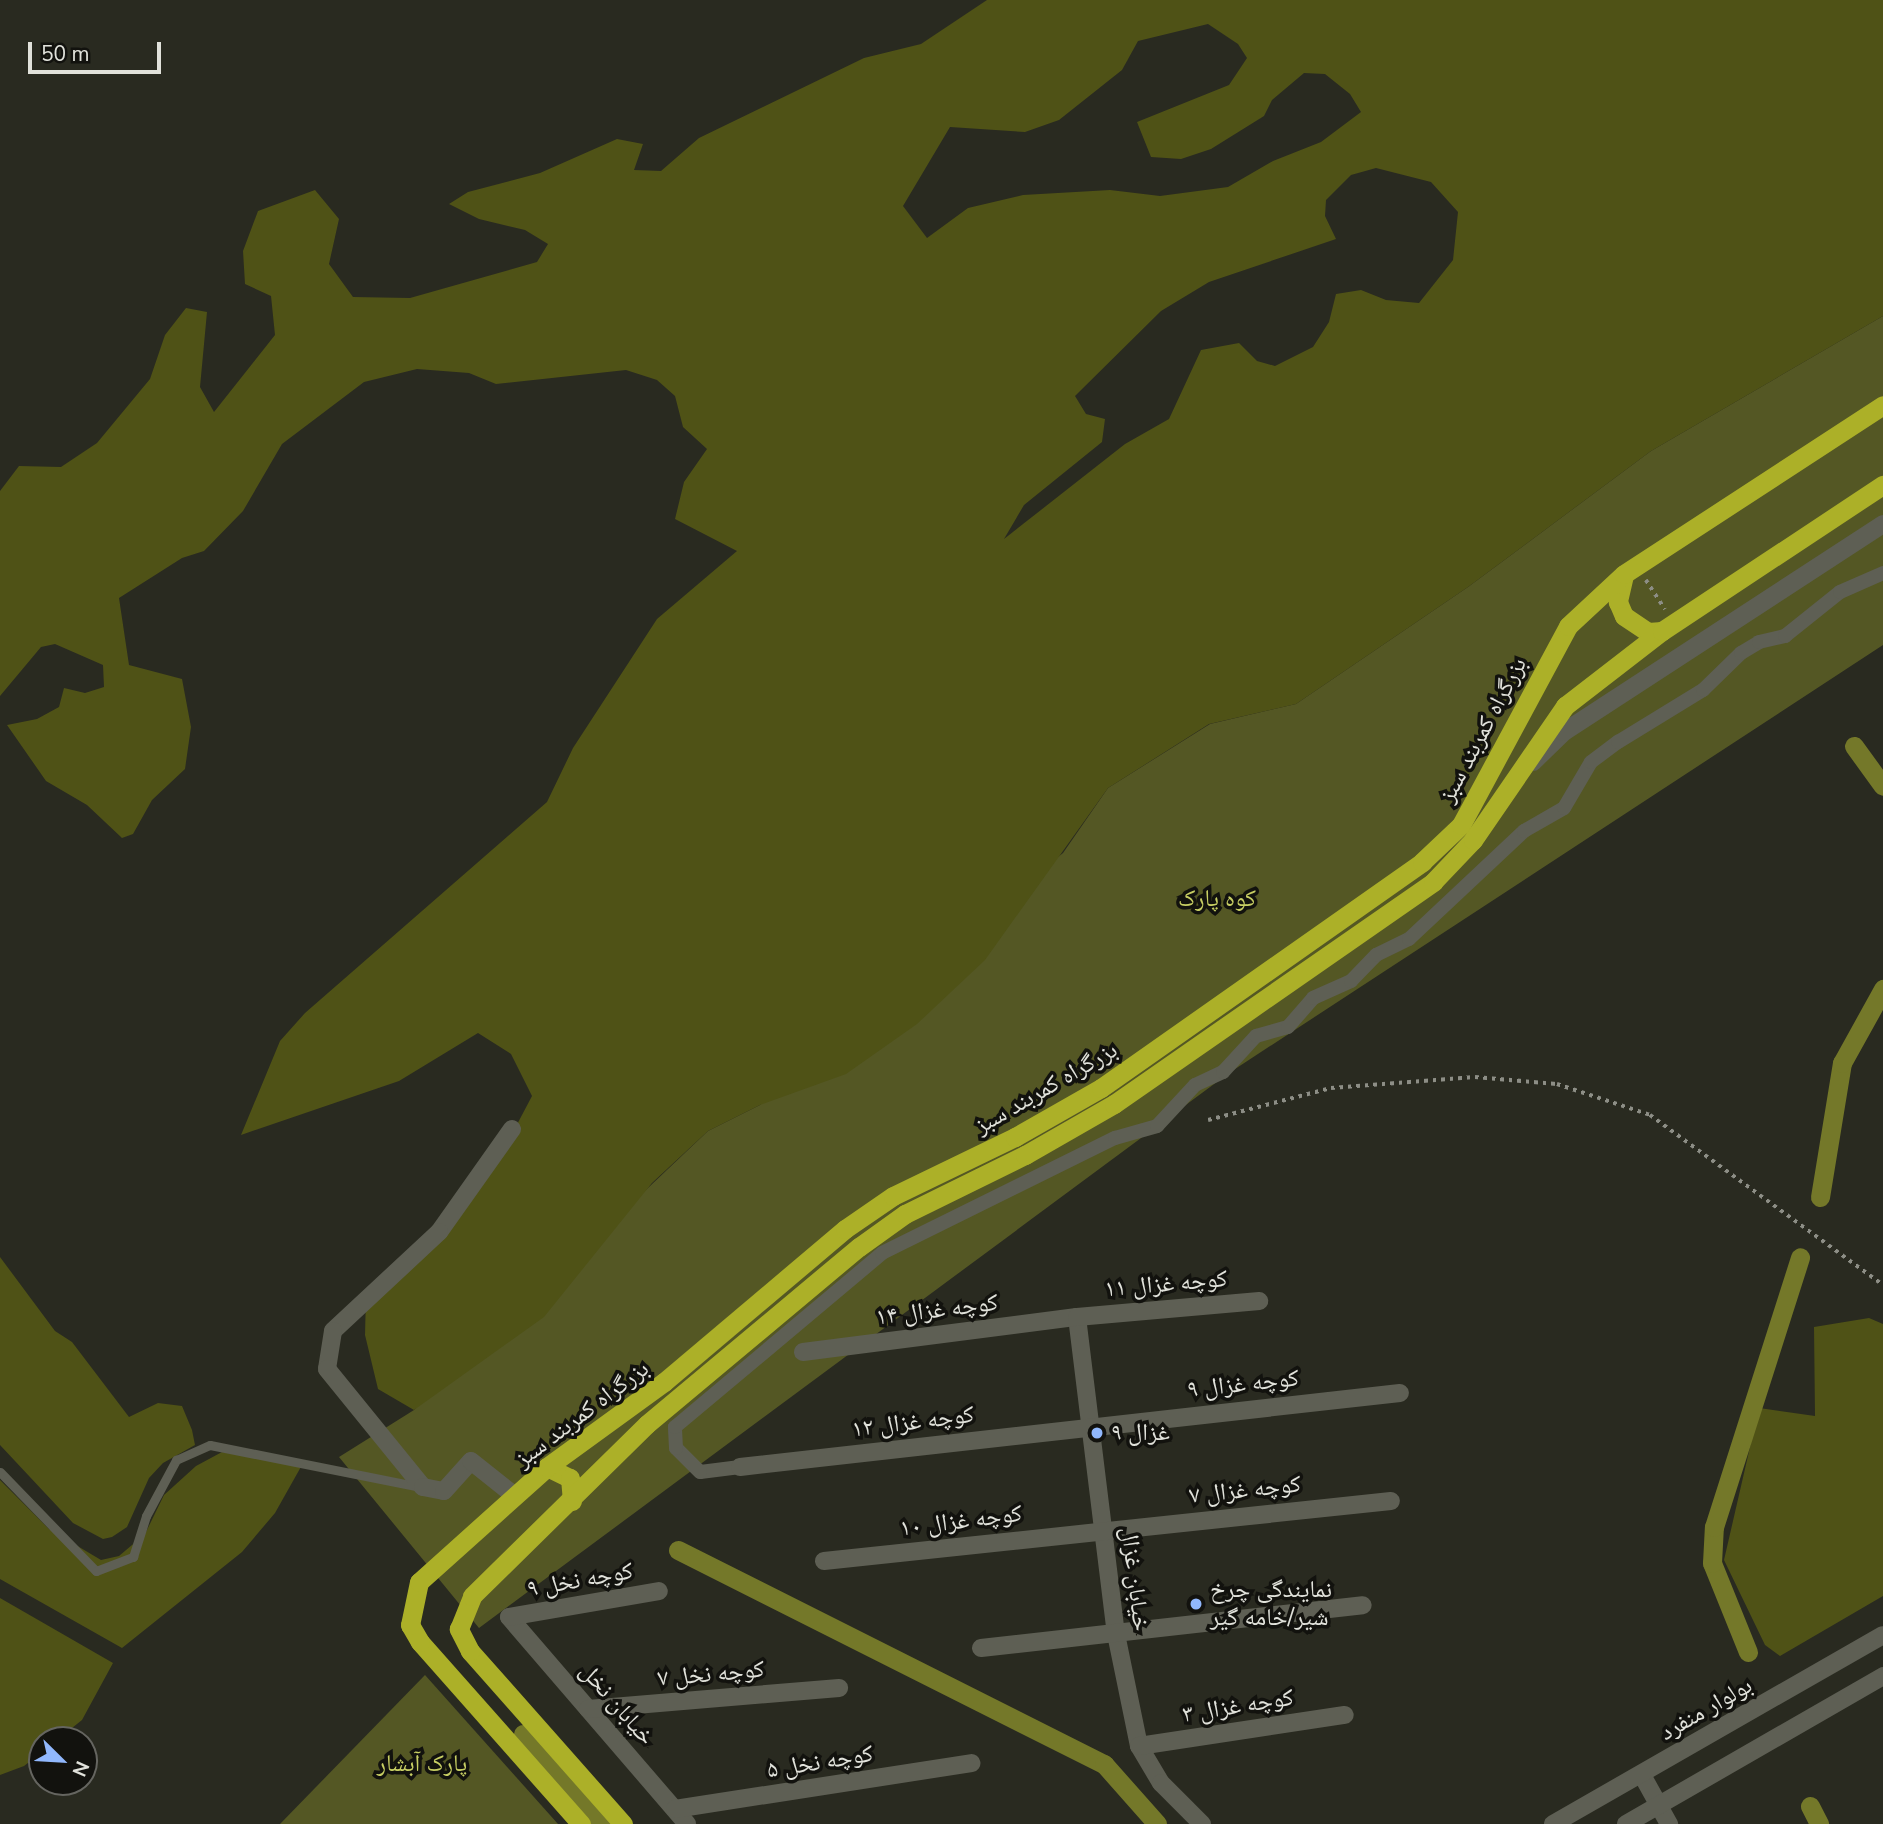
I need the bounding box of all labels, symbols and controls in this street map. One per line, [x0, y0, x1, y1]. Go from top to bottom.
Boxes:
scale bar [32, 28, 164, 72]
text: 50 m [41, 40, 90, 68]
street label: بزرگراه کمربند سبز [1433, 653, 1533, 807]
park label: کوه پارک [1178, 885, 1256, 913]
street label: بزرگراه کمربند سبز [969, 1036, 1123, 1140]
street label: کوچه غزال ۱۱ [1103, 1264, 1229, 1304]
street label: کوچه غزال ۱۴ [874, 1288, 1000, 1332]
street label: بزرگراه کمربند سبز [509, 1354, 655, 1474]
street label: کوچه غزال ۹ [1186, 1364, 1300, 1404]
street label: کوچه غزال ۱۲ [850, 1400, 976, 1444]
place label: غزال ۹ [1111, 1419, 1170, 1447]
marker: غزال ۹ [1089, 1425, 1105, 1441]
street label: کوچه غزال ۷ [1188, 1470, 1302, 1510]
street label: کوچه غزال ۱۰ [898, 1499, 1024, 1543]
street label: خیابان غزال [1114, 1525, 1156, 1633]
street label: کوچه نخل ۹ [525, 1557, 635, 1603]
place label: نمایندگی چرخ شیر/خامه گیر [1210, 1576, 1332, 1632]
marker: نمایندگی چرخ شیر/خامه گیر [1188, 1596, 1204, 1612]
street label: کوچه نخل ۷ [656, 1655, 766, 1693]
street label: خیابان نخل [573, 1657, 661, 1751]
street label: بولوار منفرد [1655, 1671, 1757, 1747]
street label: کوچه غزال ۳ [1180, 1683, 1296, 1729]
north arrow [28, 1726, 98, 1796]
street label: کوچه نخل ۵ [765, 1739, 875, 1785]
park label: پارک آبشار [377, 1750, 467, 1778]
text: N [66, 1757, 95, 1781]

